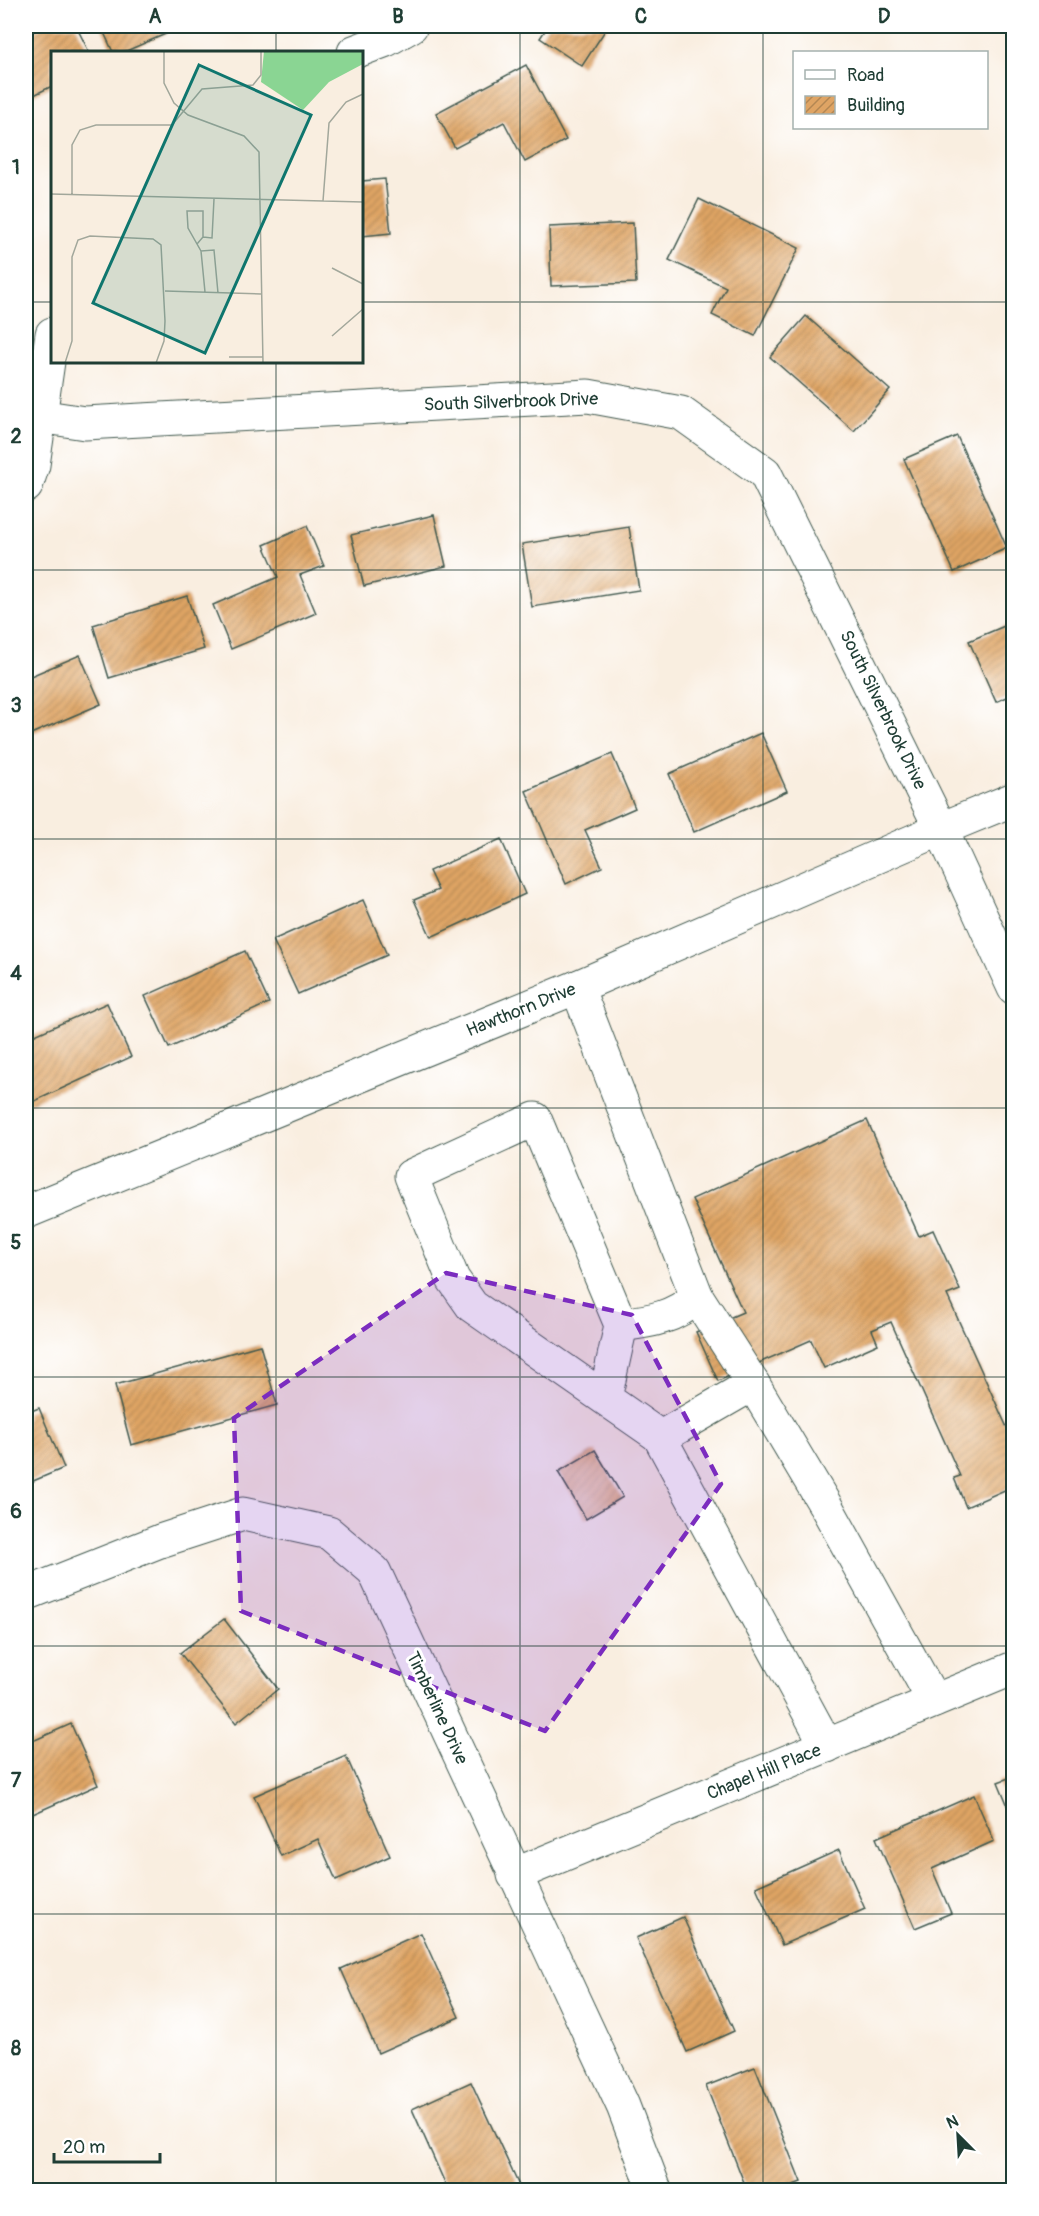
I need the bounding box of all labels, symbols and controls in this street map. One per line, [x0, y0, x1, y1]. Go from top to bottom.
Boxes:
text: A [149, 4, 162, 29]
text: B [392, 4, 404, 29]
text: C [635, 4, 647, 29]
text: D [878, 4, 891, 29]
inset map [51, 51, 363, 363]
legend [793, 51, 988, 129]
text: Road [847, 64, 884, 87]
text: Building [847, 94, 905, 117]
text: 1 [12, 155, 20, 180]
street label: South Silverbrook Drive [424, 387, 599, 417]
text: 2 [10, 424, 22, 449]
street label: South Silverbrook Drive [834, 627, 932, 793]
text: 3 [10, 693, 22, 718]
text: 4 [10, 961, 22, 986]
street label: Hawthorn Drive [463, 978, 579, 1042]
text: 5 [11, 1230, 22, 1255]
text: 6 [10, 1499, 22, 1524]
street label: Timberline Drive [401, 1648, 473, 1768]
street label: Chapel Hill Place [704, 1739, 825, 1805]
text: 7 [11, 1768, 22, 1793]
text: 8 [11, 2036, 21, 2061]
north arrow [928, 2105, 988, 2165]
text: N [943, 2111, 961, 2134]
scale bar [54, 2126, 160, 2164]
text: 20 m [63, 2136, 105, 2159]

